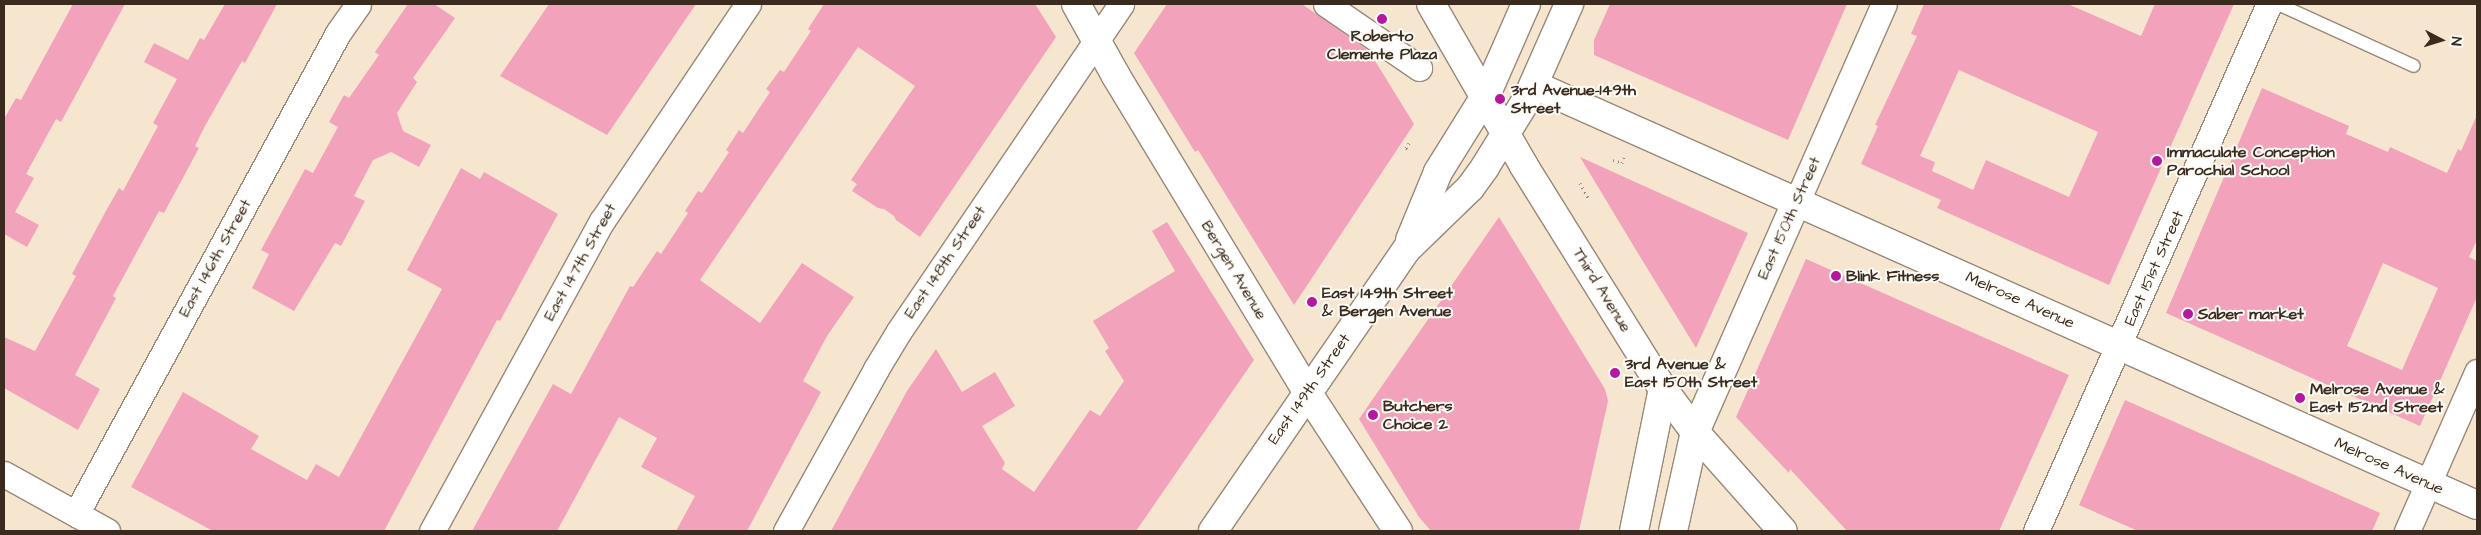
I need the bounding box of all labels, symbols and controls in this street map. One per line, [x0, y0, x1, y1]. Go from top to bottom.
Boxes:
marker: Roberto Clemente Plaza [1376, 13, 1388, 25]
north arrow [2416, 15, 2466, 65]
place label: Roberto Clemente Plaza [1327, 26, 1437, 64]
text: N [2446, 36, 2466, 47]
place label: 3rd Avenue–149th Street [1511, 80, 1636, 118]
marker: 3rd Avenue–149th Street [1493, 92, 1507, 106]
place label: Immaculate Conception Parochial School [2167, 142, 2335, 180]
street label: East 150th Street [1753, 154, 1825, 282]
marker: Immaculate Conception Parochial School [2151, 155, 2163, 167]
street label: East 146th Street [175, 196, 255, 320]
street label: East 147th Street [540, 200, 620, 324]
street label: East 148th Street [900, 202, 990, 322]
street label: East 151st Street [2120, 207, 2188, 329]
street label: Bergen Avenue [1197, 217, 1271, 323]
street label: Third Avenue [1568, 244, 1636, 336]
place label: Blink Fitness [1846, 266, 1939, 286]
street label: Melrose Avenue [1963, 267, 2077, 333]
marker: Blink Fitness [1830, 270, 1842, 282]
place label: East 149th Street & Bergen Avenue [1322, 283, 1453, 321]
marker: East 149th Street & Bergen Avenue [1306, 296, 1318, 308]
place label: Saber market [2198, 304, 2304, 324]
marker: Saber market [2182, 308, 2194, 320]
street label: East 149th Street [1264, 330, 1354, 448]
place label: 3rd Avenue & East 150th Street [1625, 354, 1757, 392]
marker: 3rd Avenue & East 150th Street [1609, 367, 1621, 379]
place label: Melrose Avenue & East 152nd Street [2310, 379, 2444, 417]
marker: Melrose Avenue & East 152nd Street [2294, 392, 2306, 404]
place label: Butchers Choice 2 [1383, 396, 1453, 434]
marker: Butchers Choice 2 [1367, 409, 1379, 421]
street label: Melrose Avenue [2332, 433, 2446, 499]

